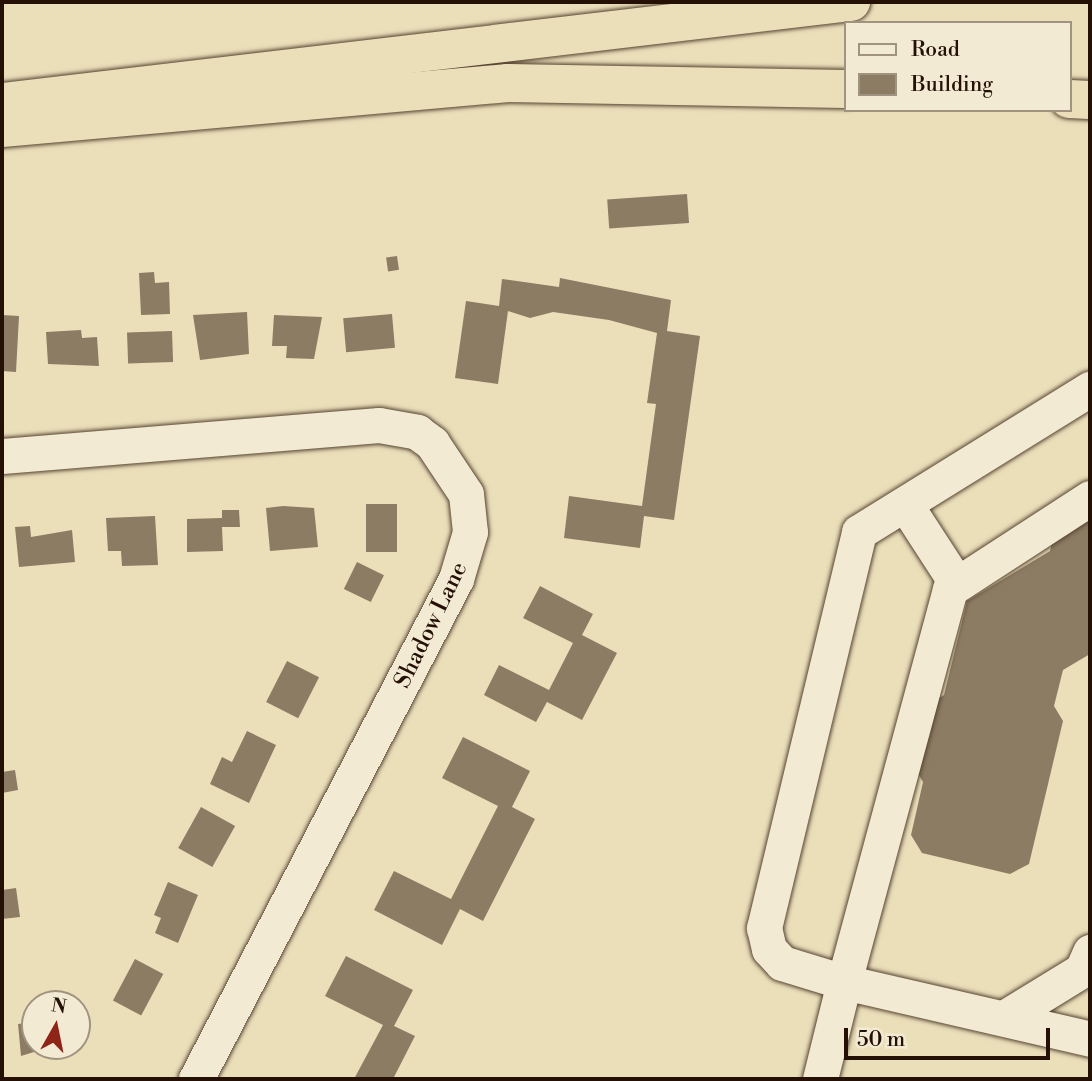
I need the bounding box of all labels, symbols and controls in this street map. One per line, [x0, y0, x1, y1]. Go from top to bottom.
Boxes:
legend [844, 21, 1071, 112]
text: Road [911, 37, 960, 63]
text: Building [911, 72, 993, 98]
street label: Shadow Lane [389, 557, 473, 693]
north arrow [21, 990, 91, 1060]
text: N [50, 993, 68, 1019]
scale bar [847, 1014, 1054, 1058]
text: 50 m [857, 1027, 905, 1053]

